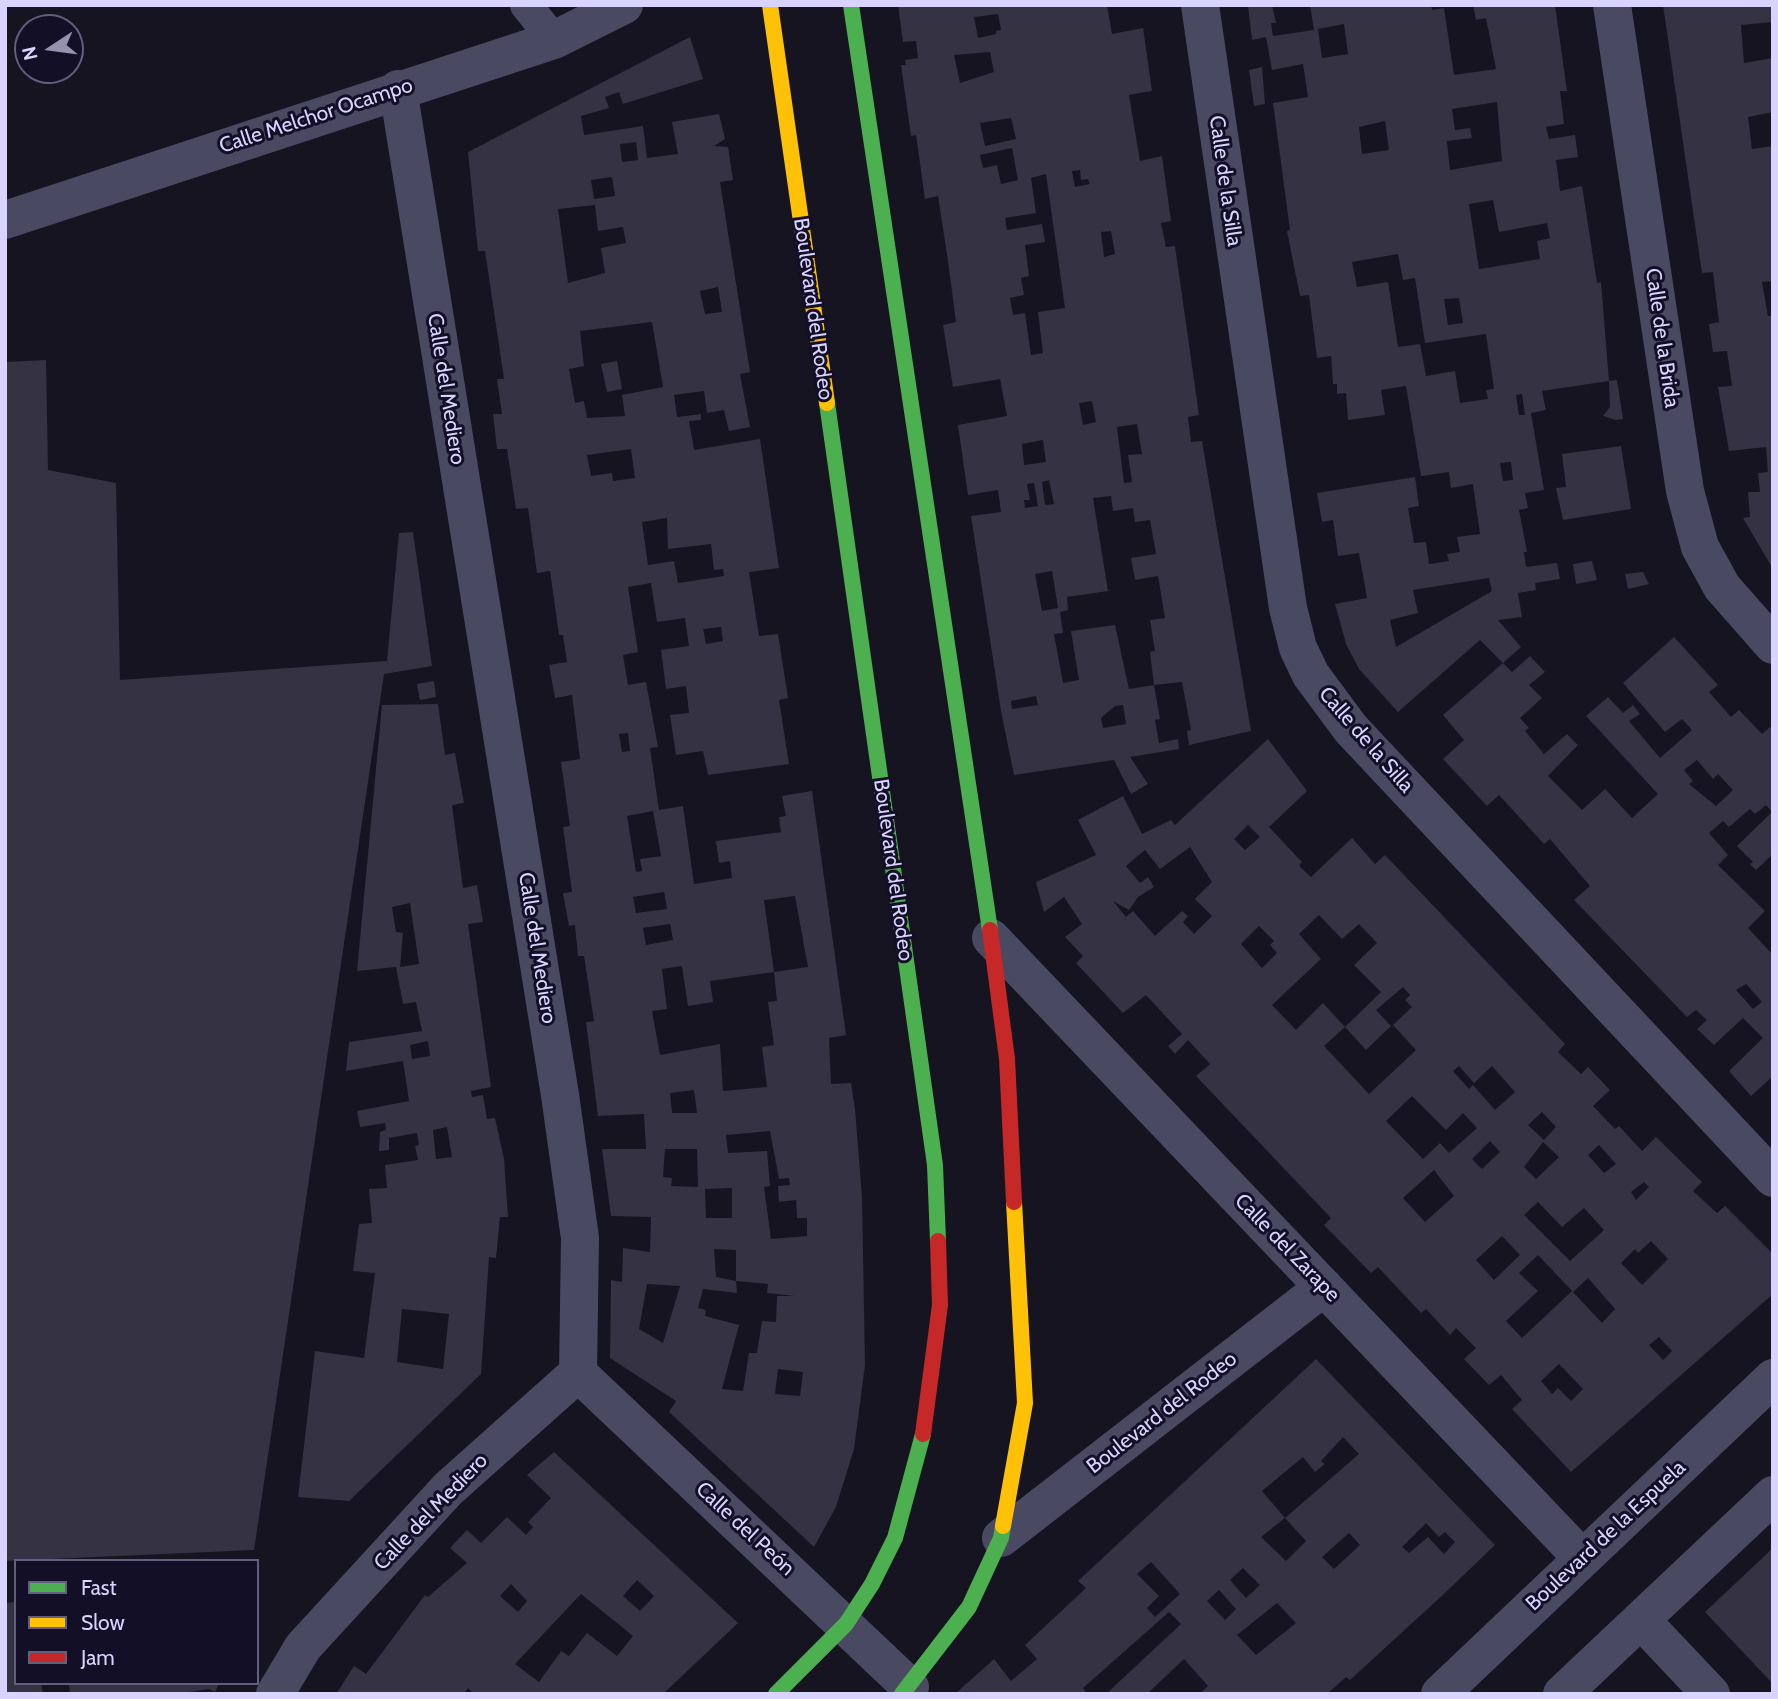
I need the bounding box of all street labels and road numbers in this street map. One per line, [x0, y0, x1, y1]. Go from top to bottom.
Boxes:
street label: Calle Melchor Ocampo [216, 73, 416, 159]
street label: Calle de la Silla [1203, 114, 1247, 248]
street label: Boulevard del Rodeo [788, 216, 838, 402]
street label: Calle de la Brida [1640, 267, 1684, 409]
street label: Calle del Mediero [422, 312, 470, 466]
street label: Calle de la Silla [1313, 682, 1419, 798]
street label: Boulevard del Rodeo [868, 777, 918, 963]
street label: Calle del Mediero [513, 871, 561, 1025]
street label: Calle del Zarape [1229, 1189, 1345, 1307]
street label: Boulevard del Rodeo [1082, 1347, 1242, 1479]
street label: Calle del Mediero [369, 1448, 493, 1576]
street label: Boulevard de la Espuela [1521, 1455, 1691, 1617]
street label: Calle del Peón [690, 1477, 800, 1581]

